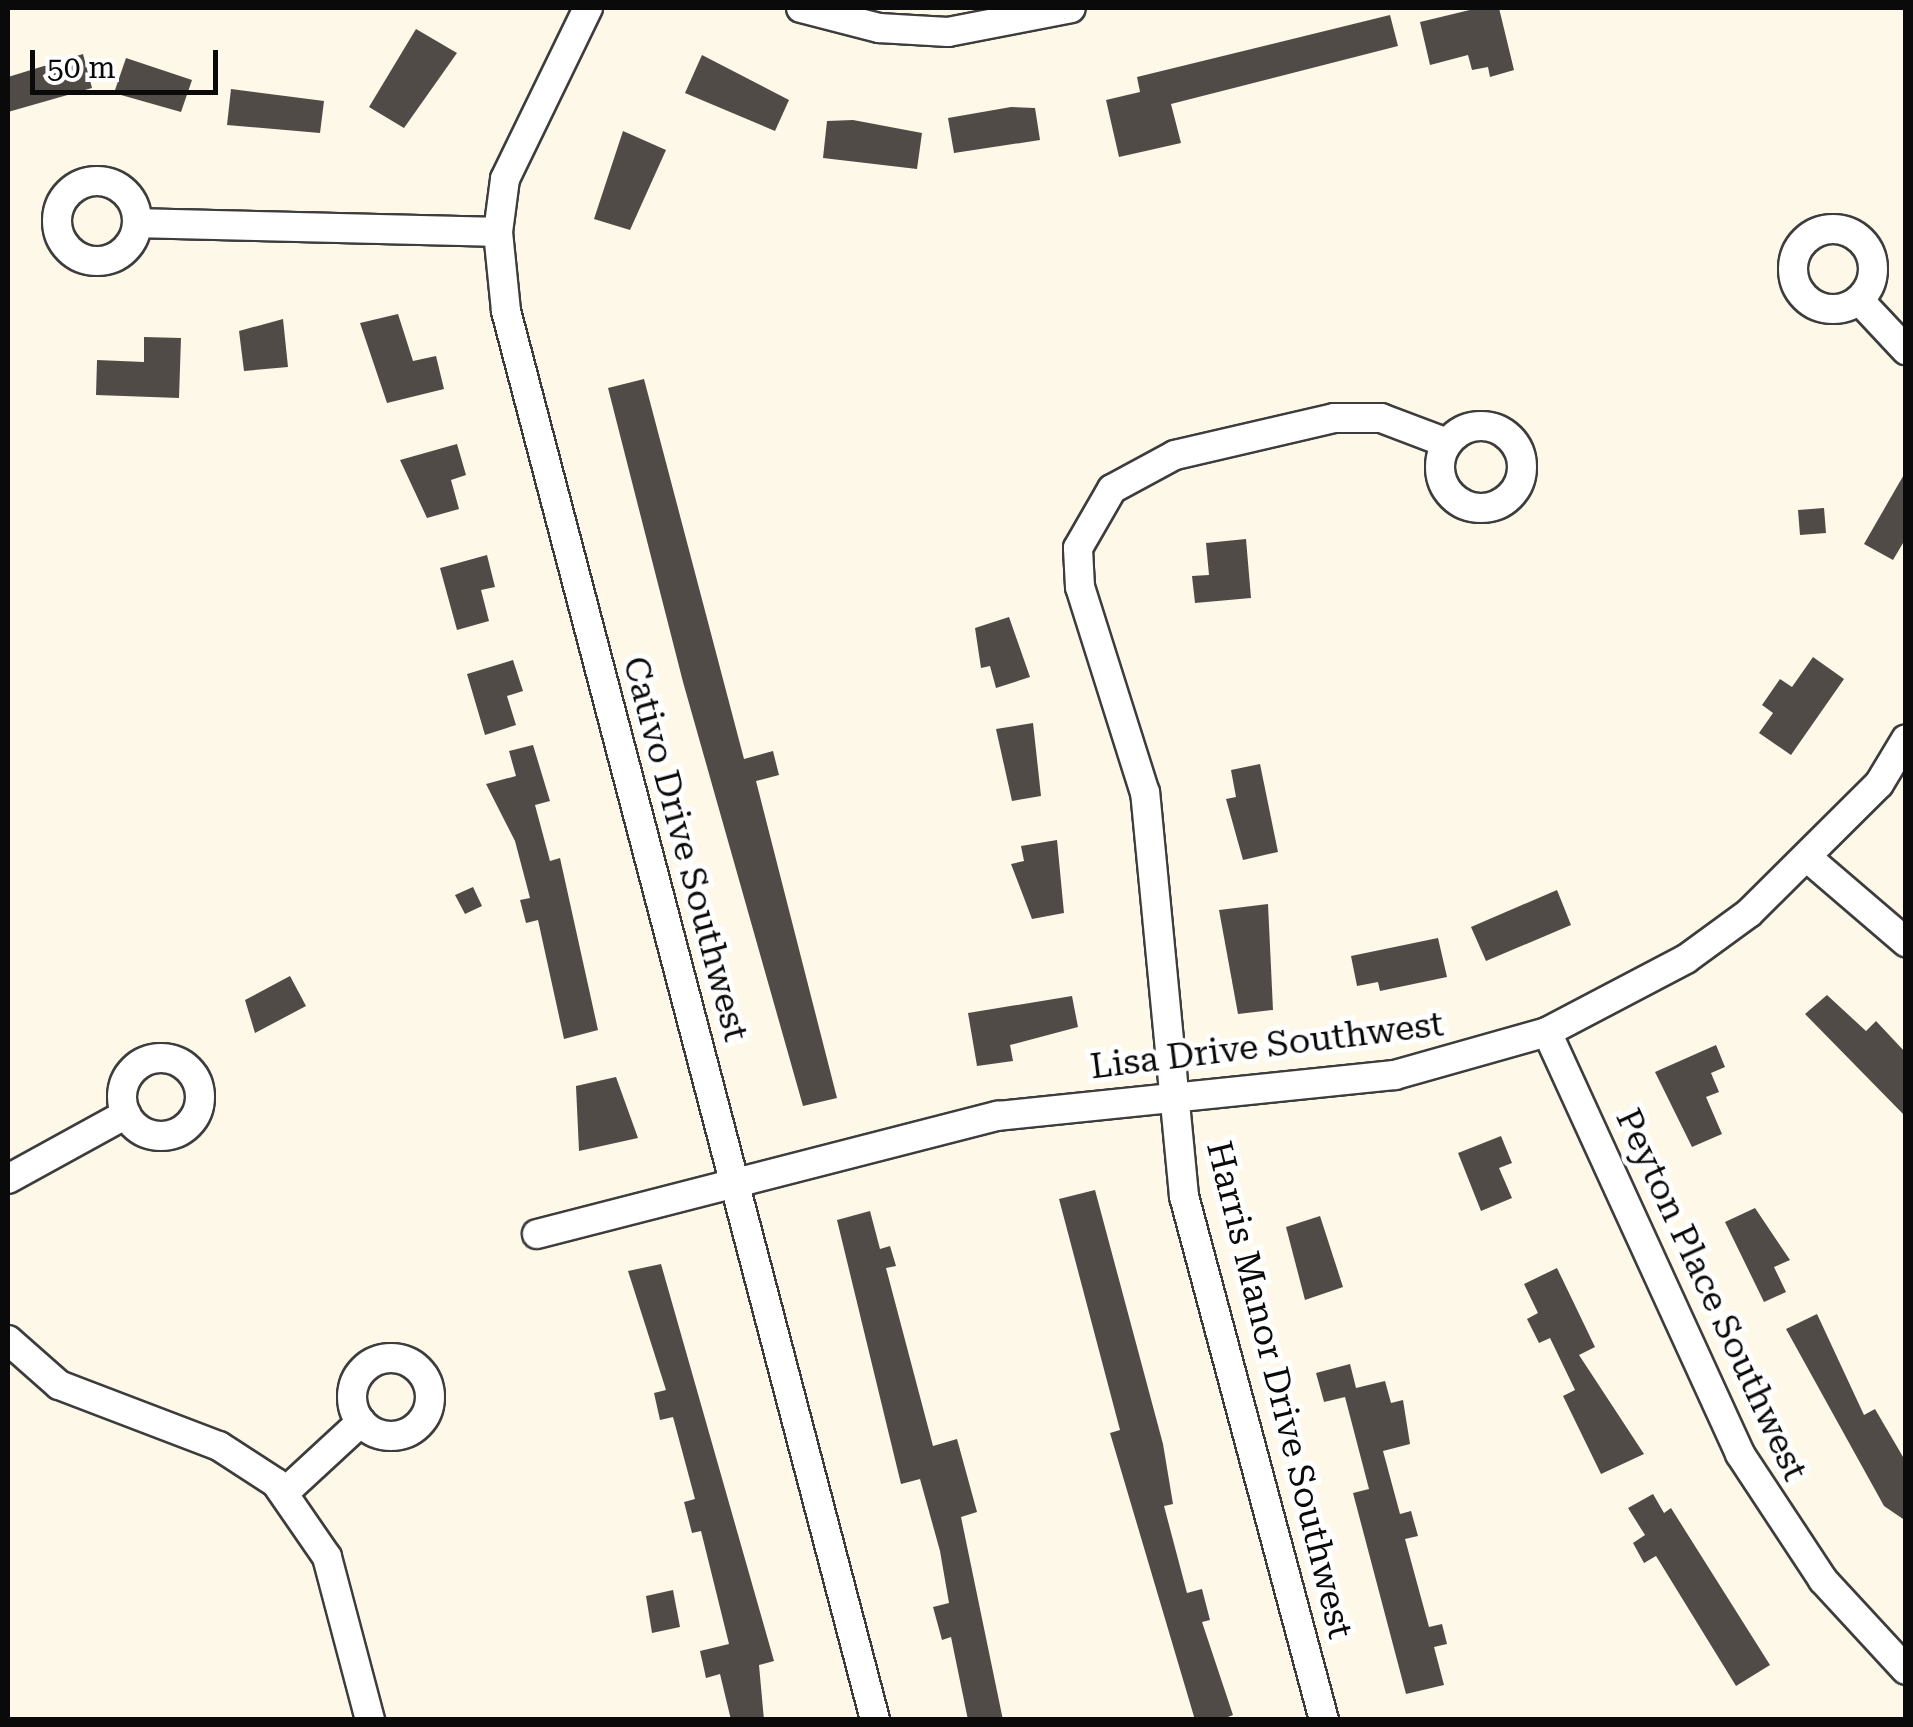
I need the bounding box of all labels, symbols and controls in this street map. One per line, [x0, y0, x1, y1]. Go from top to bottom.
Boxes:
scale bar [35, 30, 222, 92]
text: 50 m [47, 50, 116, 85]
street label: Cativo Drive Southwest [613, 652, 757, 1046]
street label: Lisa Drive Southwest [1088, 1003, 1446, 1089]
street label: Peyton Place Southwest [1606, 1102, 1816, 1488]
street label: Harris Manor Drive Southwest [1197, 1137, 1361, 1643]

